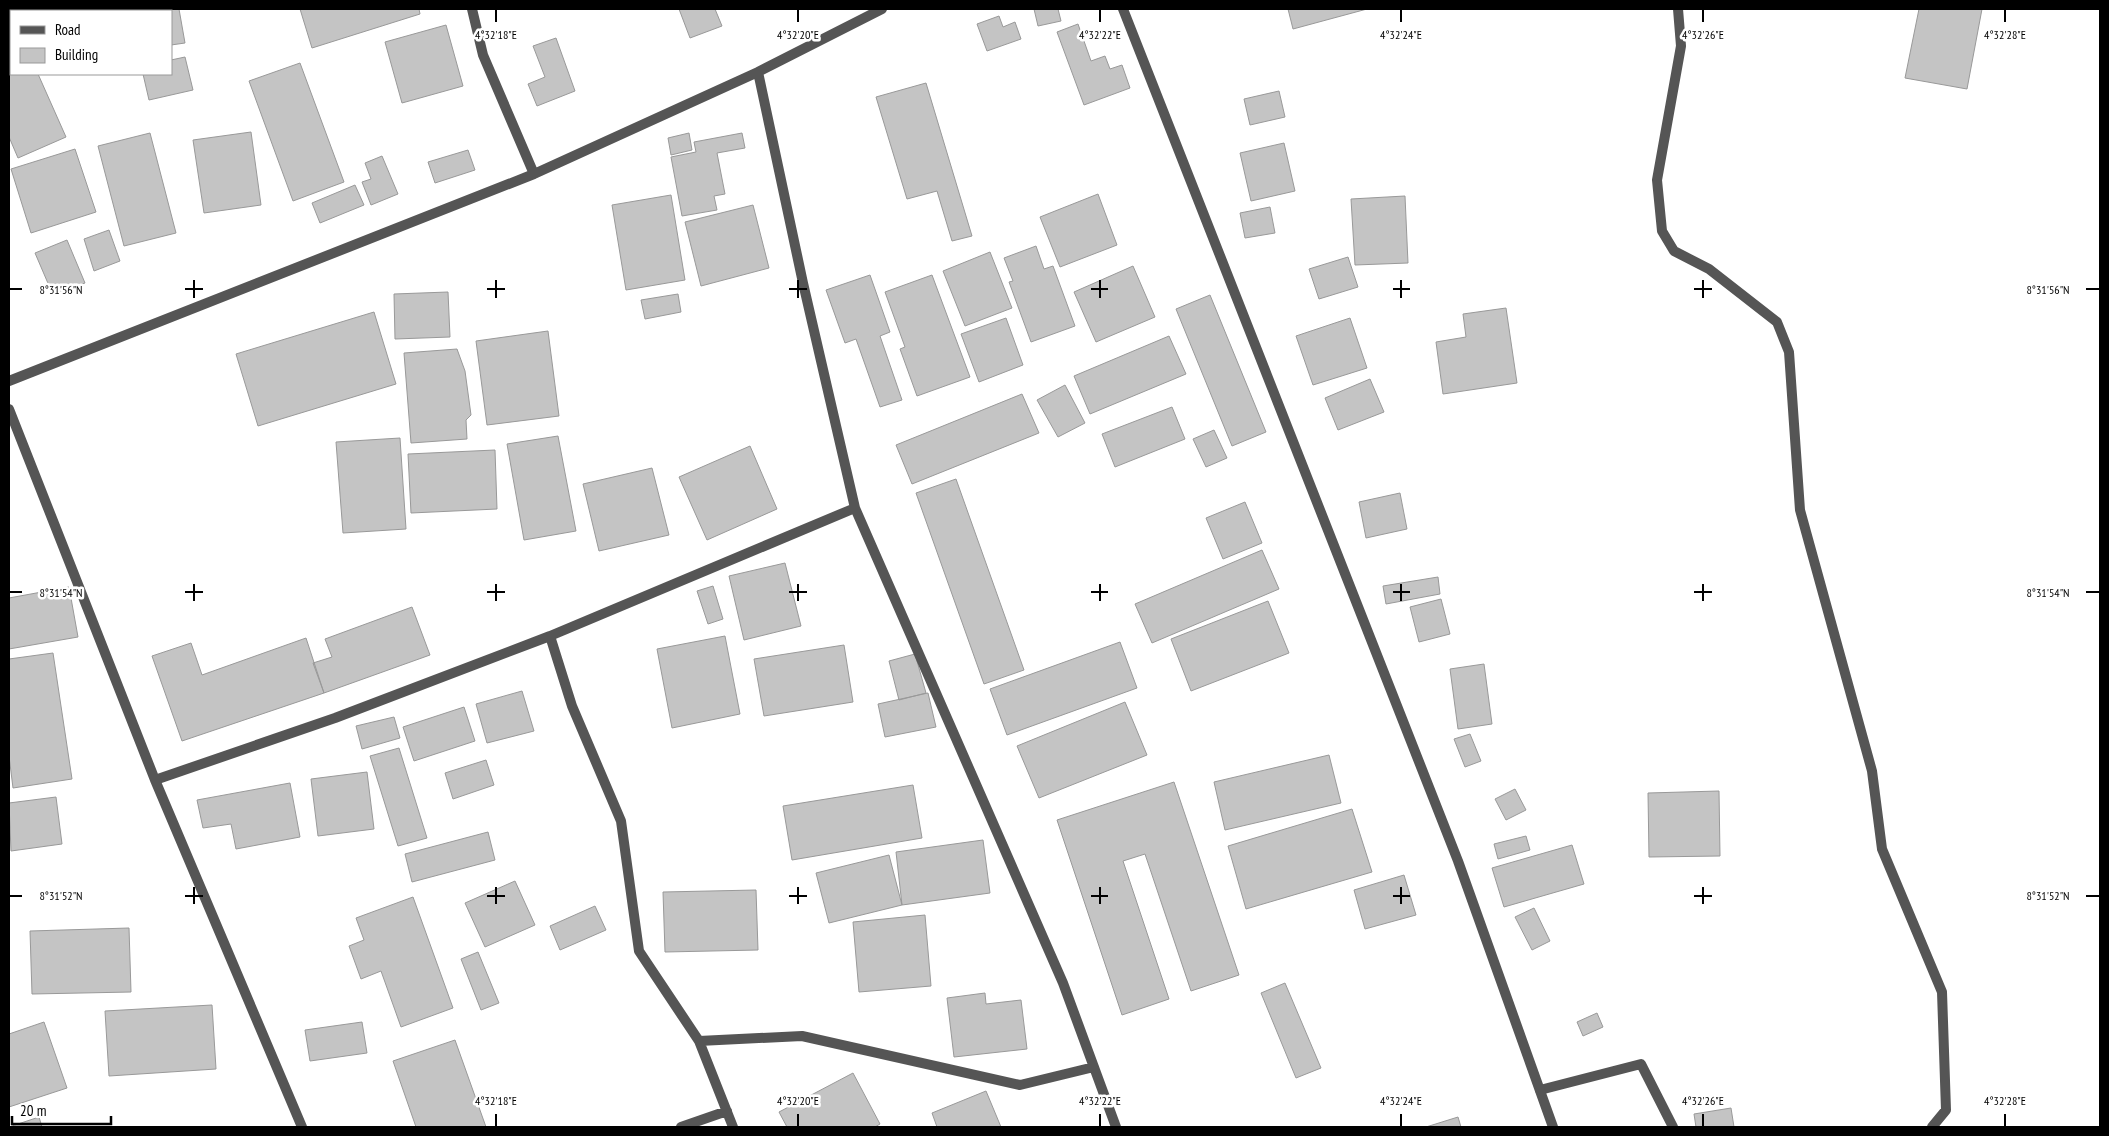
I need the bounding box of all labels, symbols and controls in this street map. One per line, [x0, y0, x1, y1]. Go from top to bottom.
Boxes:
legend [10, 10, 172, 75]
text: Road [55, 20, 81, 39]
text: 4°32'18"E [475, 27, 517, 42]
text: 4°32'20"E [777, 27, 819, 42]
text: 4°32'22"E [1079, 27, 1121, 42]
text: 4°32'24"E [1380, 27, 1422, 42]
text: 4°32'26"E [1682, 27, 1724, 42]
text: 4°32'28"E [1984, 27, 2026, 42]
text: Building [55, 45, 98, 64]
text: 8°31'56"N [39, 282, 83, 297]
text: 8°31'56"N [2026, 282, 2070, 297]
text: 8°31'54"N [39, 585, 83, 600]
text: 8°31'54"N [2026, 585, 2070, 600]
text: 8°31'52"N [39, 888, 83, 903]
text: 8°31'52"N [2026, 888, 2070, 903]
text: 4°32'18"E [475, 1093, 517, 1108]
text: 4°32'20"E [777, 1093, 819, 1108]
text: 4°32'22"E [1079, 1093, 1121, 1108]
text: 4°32'24"E [1380, 1093, 1422, 1108]
text: 4°32'26"E [1682, 1093, 1724, 1108]
text: 4°32'28"E [1984, 1093, 2026, 1108]
scale bar [12, 1094, 111, 1126]
text: 20 m [20, 1101, 46, 1120]

